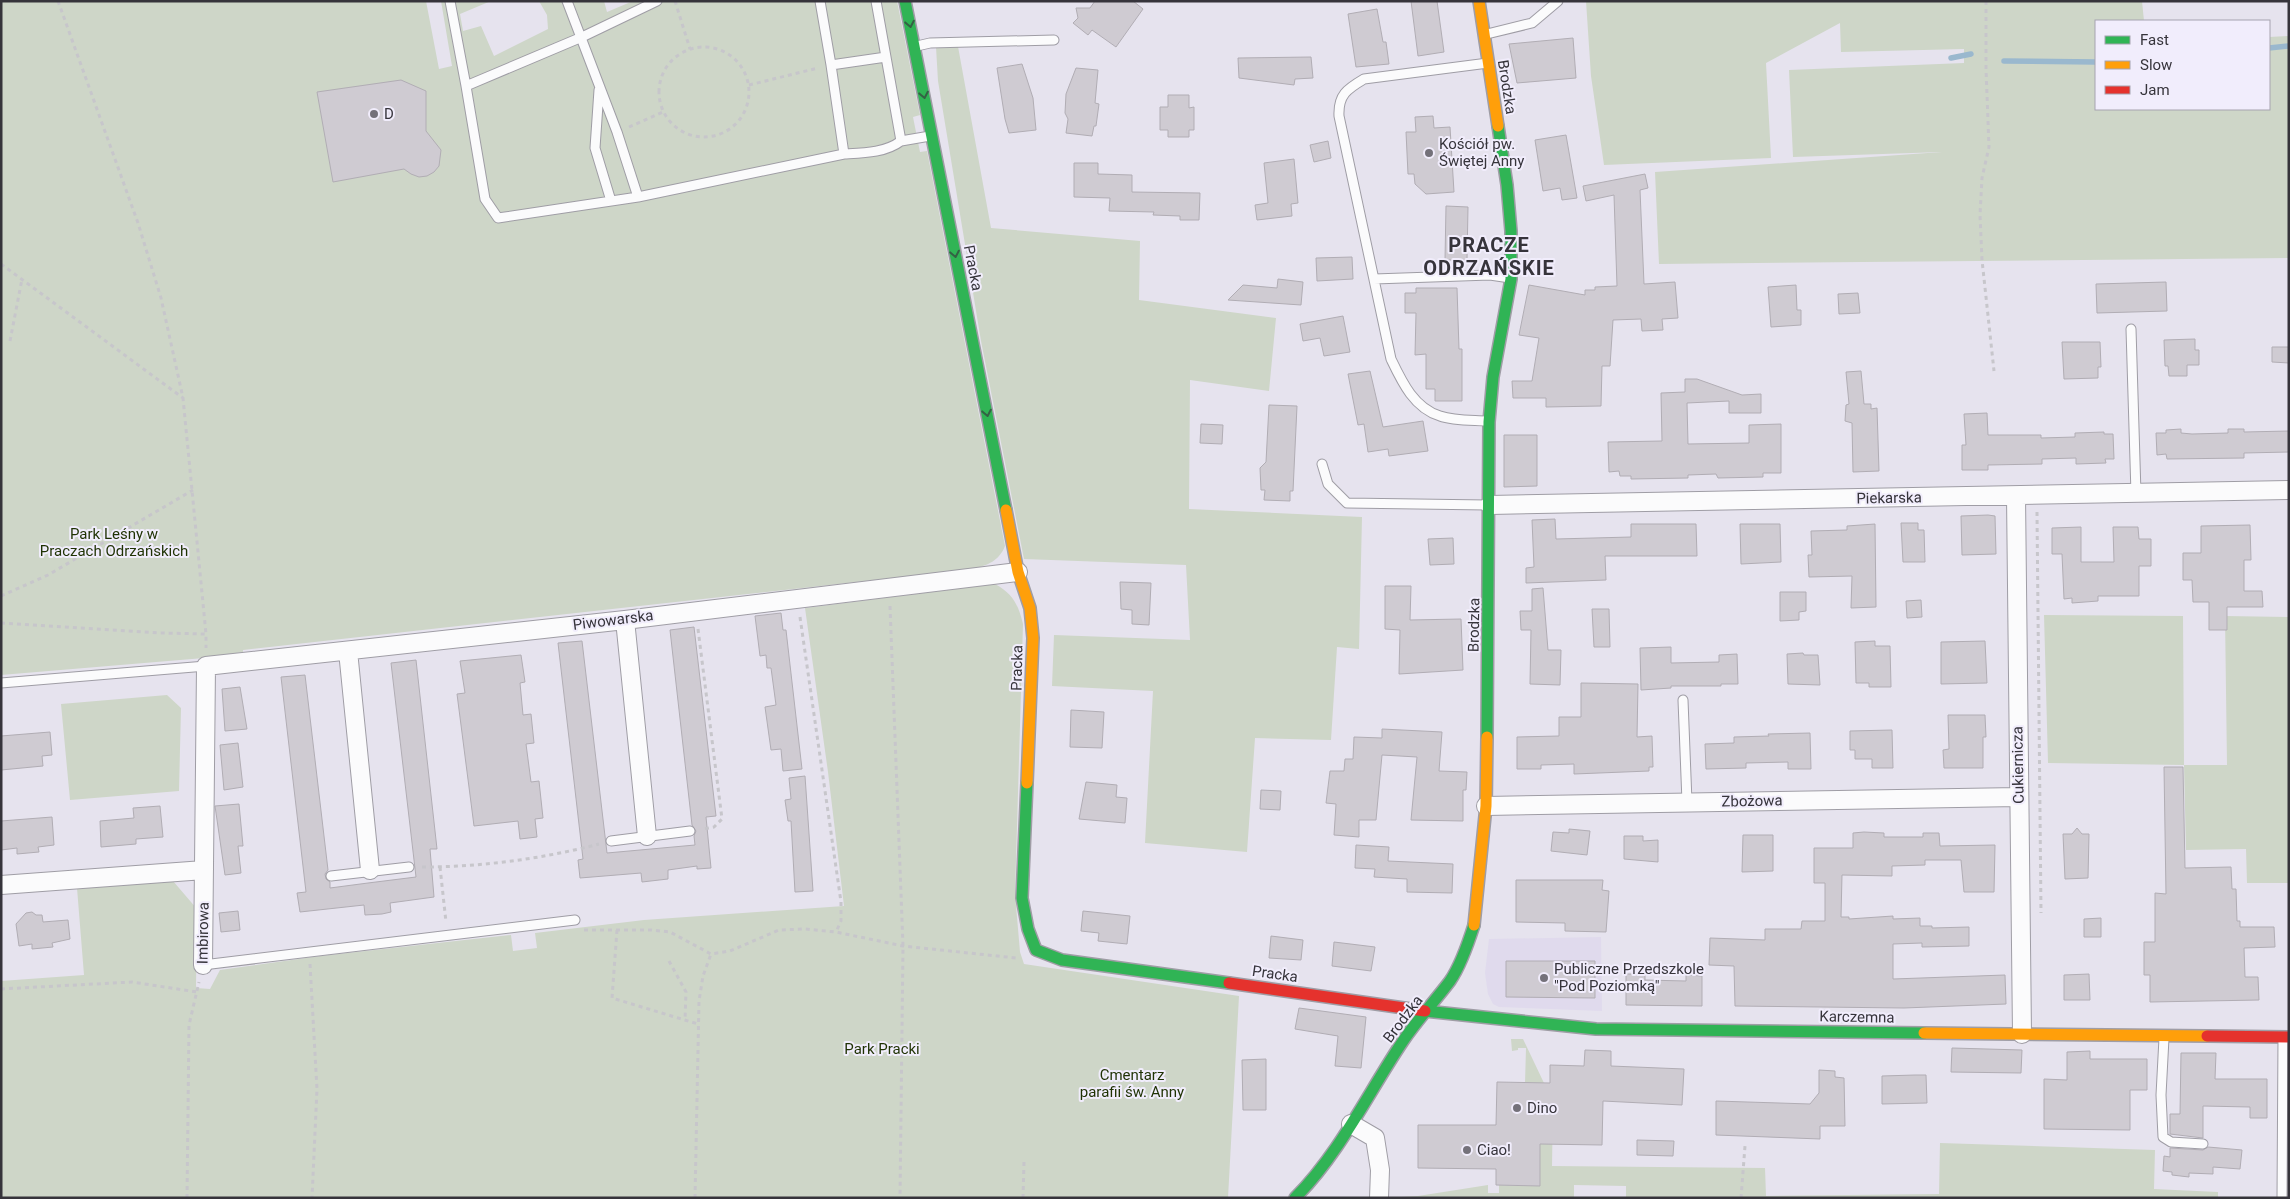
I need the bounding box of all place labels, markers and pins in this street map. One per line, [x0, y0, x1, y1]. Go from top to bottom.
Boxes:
place label: D [384, 105, 394, 123]
marker: D [368, 108, 380, 120]
place label: Kościół pw. Świętej Anny [1439, 135, 1524, 170]
marker: Kościół pw. Świętej Anny [1423, 147, 1435, 159]
place label: Publiczne Przedszkole "Pod Poziomką" [1554, 960, 1704, 995]
marker: Publiczne Przedszkole "Pod Poziomką" [1538, 972, 1550, 984]
place label: Dino [1527, 1099, 1557, 1117]
marker: Dino [1511, 1102, 1523, 1114]
place label: Ciao! [1477, 1141, 1511, 1159]
marker: Ciao! [1461, 1144, 1473, 1156]

